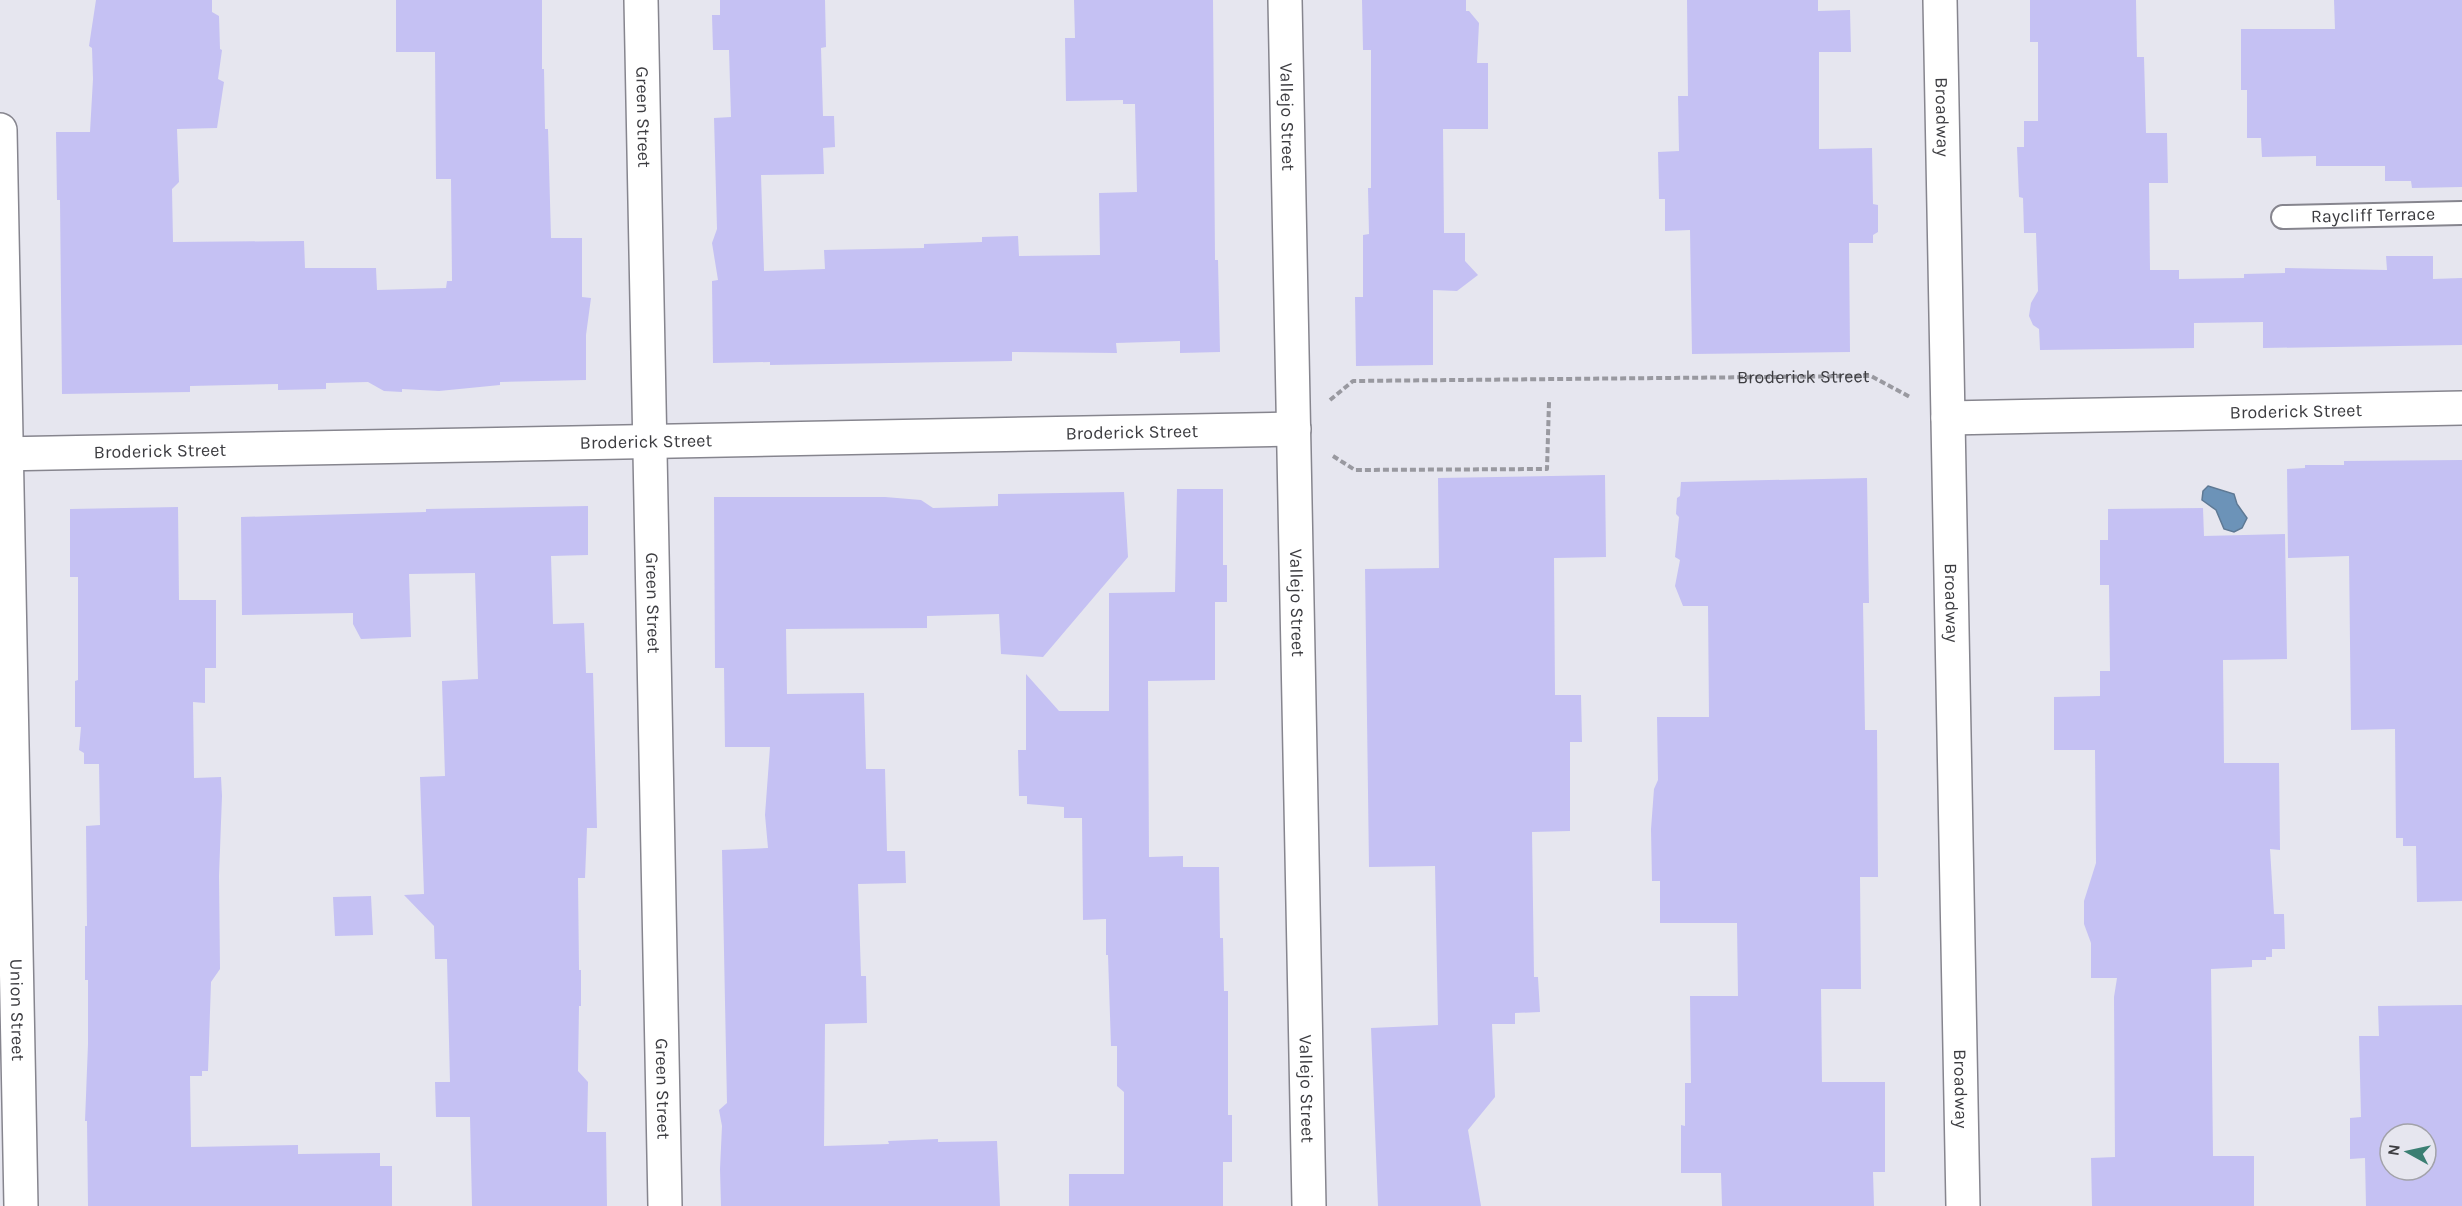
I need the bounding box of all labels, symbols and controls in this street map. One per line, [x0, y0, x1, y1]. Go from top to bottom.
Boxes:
street label: Vallejo Street [1275, 63, 1299, 171]
street label: Green Street [631, 66, 655, 168]
street label: Broadway [1930, 77, 1954, 158]
street label: Raycliff Terrace [2311, 203, 2435, 227]
street label: Broderick Street [1737, 365, 1870, 388]
street label: Broderick Street [2229, 399, 2363, 424]
street label: Broderick Street [1065, 420, 1198, 444]
street label: Broderick Street [579, 429, 713, 454]
street label: Broderick Street [93, 439, 227, 463]
street label: Vallejo Street [1285, 549, 1309, 657]
street label: Green Street [641, 552, 665, 654]
street label: Broadway [1940, 563, 1963, 643]
street label: Union Street [5, 958, 29, 1061]
street label: Vallejo Street [1295, 1035, 1319, 1143]
street label: Green Street [651, 1038, 675, 1140]
street label: Broadway [1949, 1049, 1973, 1129]
north arrow [2378, 1122, 2438, 1182]
text: N [2383, 1143, 2404, 1157]

